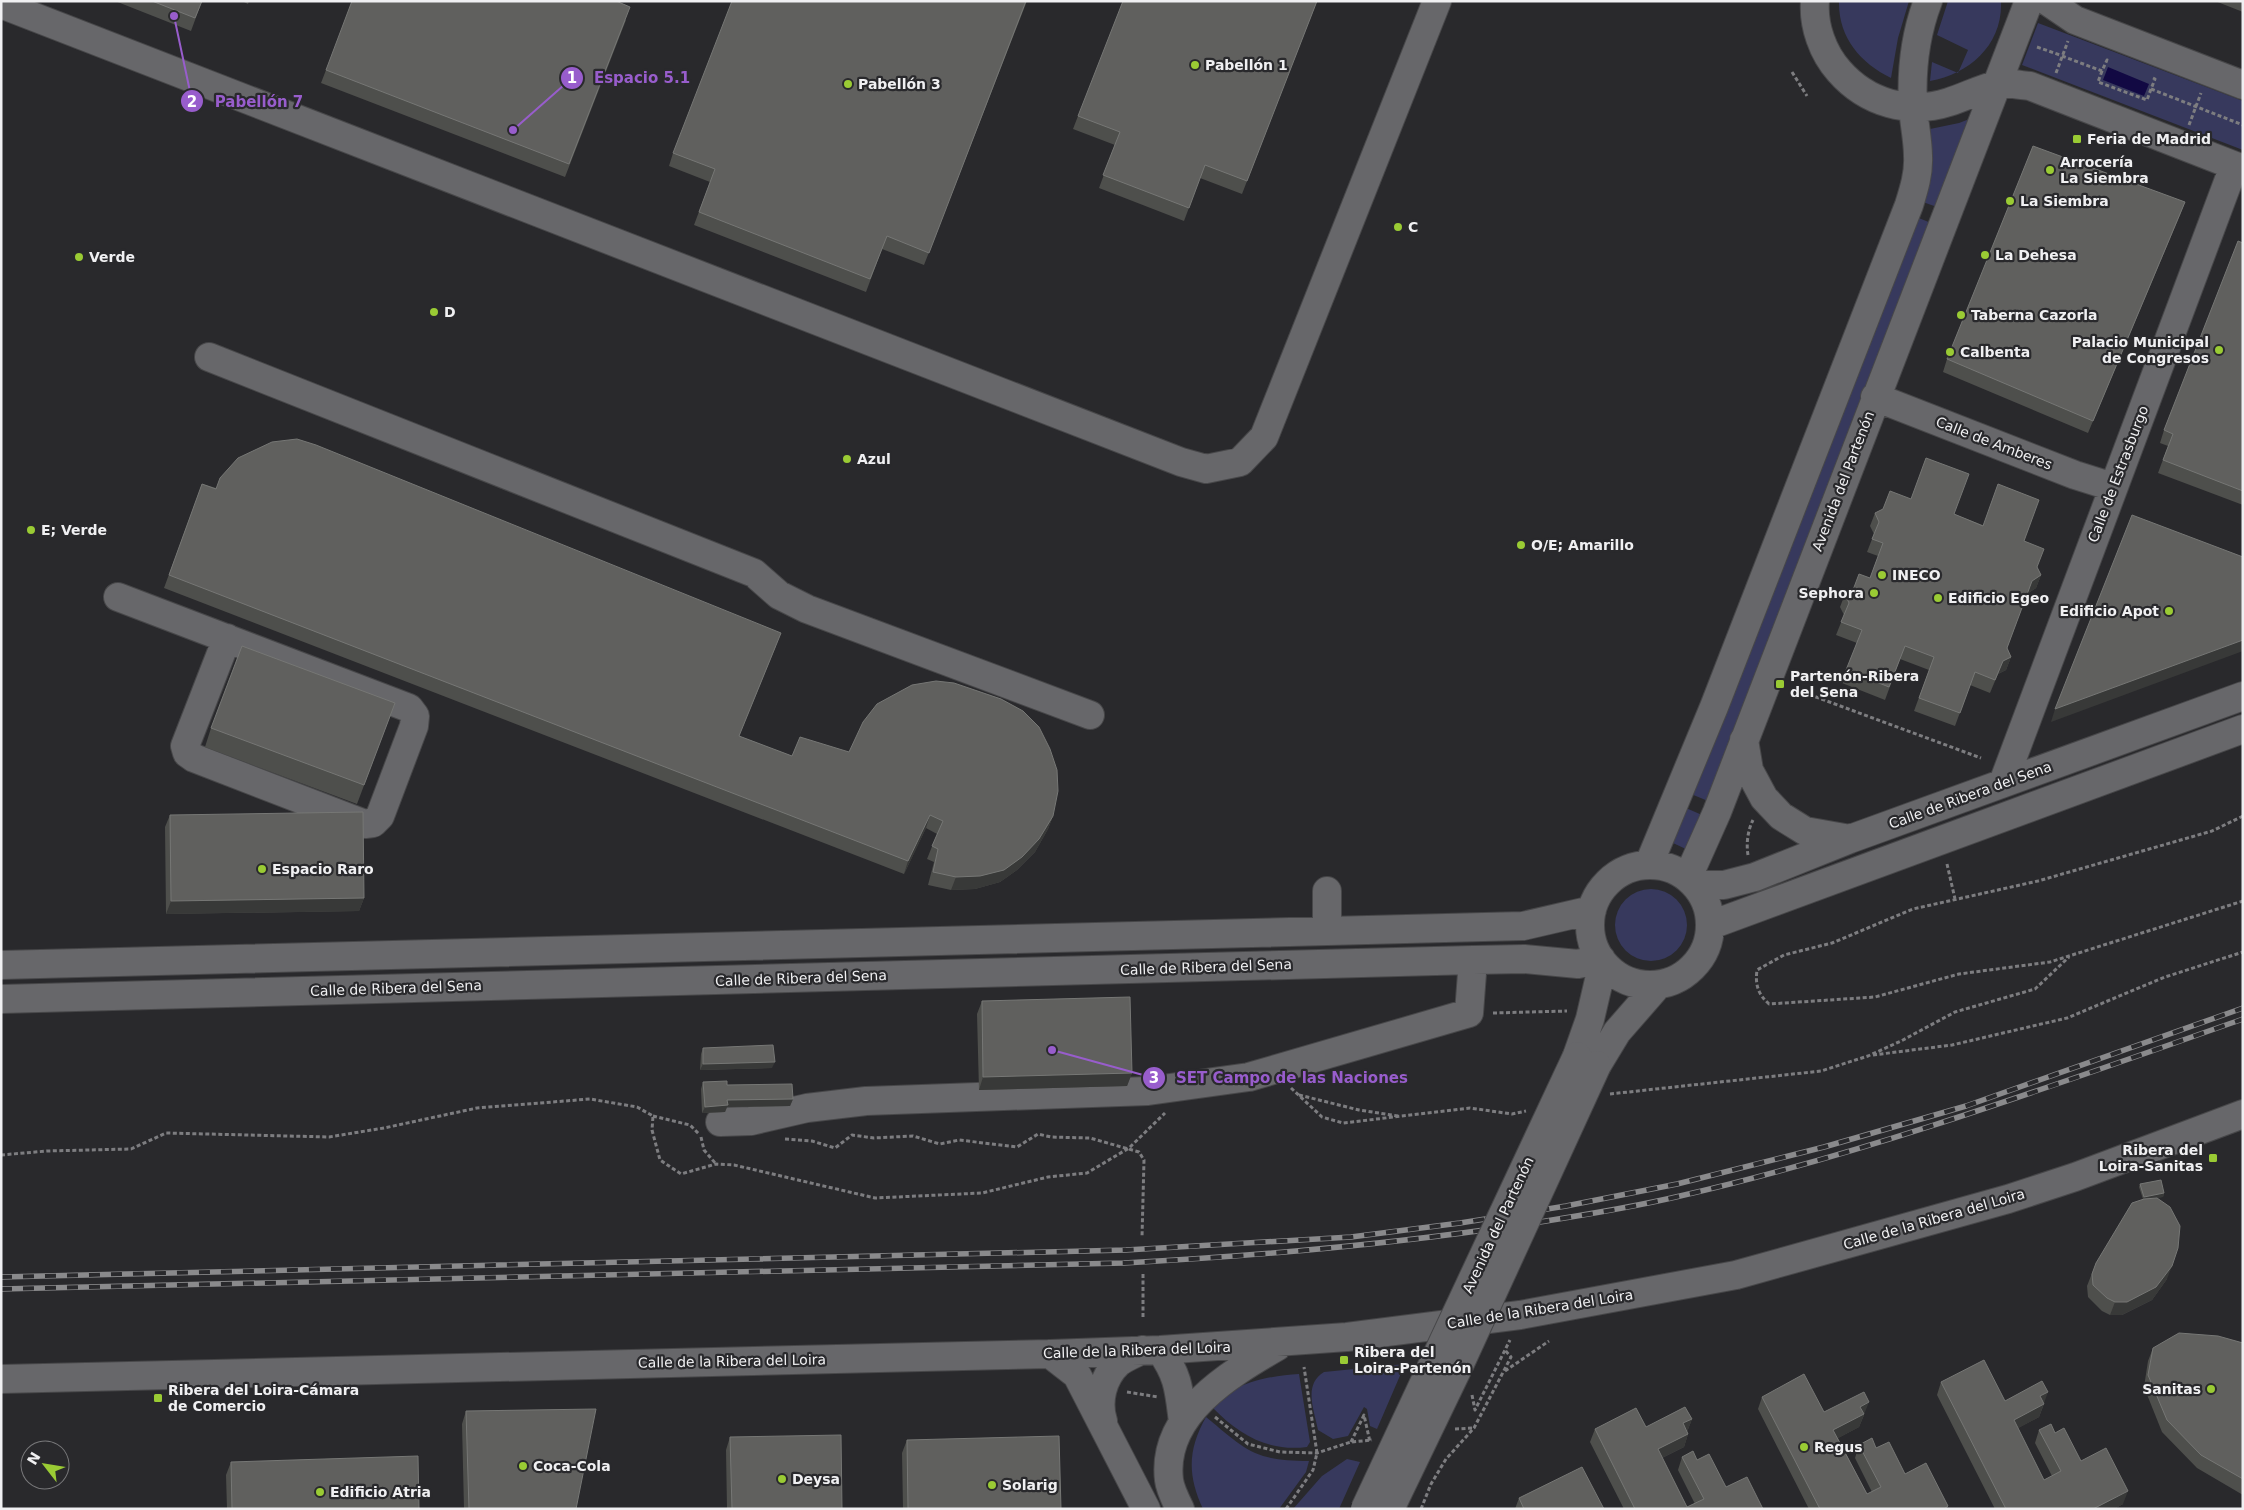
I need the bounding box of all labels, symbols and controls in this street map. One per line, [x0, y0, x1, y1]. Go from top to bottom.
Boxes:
place label: Pabellón 1 [1205, 57, 1288, 73]
marker: Pabellón 1 [1189, 59, 1201, 71]
callout: Espacio 5.1 [559, 63, 700, 93]
text: 1 [567, 69, 577, 87]
text: Espacio 5.1 [594, 69, 690, 87]
place label: Pabellón 3 [858, 76, 941, 92]
marker: Pabellón 3 [842, 78, 854, 90]
callout: Pabellón 7 [180, 86, 313, 116]
text: 2 [187, 93, 197, 111]
text: Pabellón 7 [215, 93, 303, 111]
place label: Feria de Madrid [2087, 131, 2211, 147]
marker: Feria de Madrid [2071, 133, 2083, 145]
place label: Arrocería La Siembra [2060, 154, 2149, 186]
marker: Arrocería La Siembra [2044, 164, 2056, 176]
place label: La Siembra [2020, 193, 2109, 209]
marker: La Siembra [2004, 195, 2016, 207]
place label: C [1408, 219, 1418, 235]
marker: C [1392, 221, 1404, 233]
place label: La Dehesa [1995, 247, 2077, 263]
place label: Verde [89, 249, 135, 265]
marker: La Dehesa [1979, 249, 1991, 261]
marker: Verde [73, 251, 85, 263]
place label: D [444, 304, 456, 320]
marker: D [428, 306, 440, 318]
place label: Taberna Cazorla [1971, 307, 2098, 323]
marker: Taberna Cazorla [1955, 309, 1967, 321]
place label: Palacio Municipal de Congresos [2072, 334, 2209, 366]
place label: Calbenta [1960, 344, 2030, 360]
marker: Palacio Municipal de Congresos [2213, 344, 2225, 356]
marker: Calbenta [1944, 346, 1956, 358]
street label: Calle de Estrasburgo [2085, 403, 2151, 545]
street label: Avenida del Partenón [1809, 409, 1877, 553]
street label: Calle de Amberes [1934, 413, 2054, 473]
place label: Azul [857, 451, 891, 467]
marker: Azul [841, 453, 853, 465]
place label: E; Verde [41, 522, 107, 538]
marker: E; Verde [25, 524, 37, 536]
place label: O/E; Amarillo [1531, 537, 1634, 553]
marker: O/E; Amarillo [1515, 539, 1527, 551]
place label: INECO [1892, 567, 1941, 583]
marker: INECO [1876, 569, 1888, 581]
place label: Sephora [1798, 585, 1864, 601]
marker: Sephora [1868, 587, 1880, 599]
place label: Edificio Egeo [1948, 590, 2049, 606]
marker: Edificio Egeo [1932, 592, 1944, 604]
place label: Edificio Apot [2059, 603, 2159, 619]
marker: Edificio Apot [2163, 605, 2175, 617]
place label: Partenón-Ribera del Sena [1790, 668, 1919, 700]
marker: Partenón-Ribera del Sena [1774, 678, 1786, 690]
street label: Calle de Ribera del Sena [1887, 758, 2053, 832]
place label: Espacio Raro [272, 861, 374, 877]
marker: Espacio Raro [256, 863, 268, 875]
street label: Calle de Ribera del Sena [1120, 956, 1292, 978]
street label: Calle de Ribera del Sena [715, 967, 887, 989]
street label: Calle de Ribera del Sena [310, 977, 482, 999]
callout: SET Campo de las Naciones [1141, 1063, 1418, 1093]
text: 3 [1149, 1069, 1159, 1087]
text: SET Campo de las Naciones [1176, 1069, 1408, 1087]
place label: Ribera del Loira-Sanitas [2099, 1142, 2203, 1174]
marker: Ribera del Loira-Sanitas [2207, 1152, 2219, 1164]
street label: Avenida del Partenón [1459, 1154, 1537, 1296]
street label: Calle de la Ribera del Loira [1841, 1185, 2027, 1253]
street label: Calle de la Ribera del Loira [1446, 1286, 1634, 1332]
street label: Calle de la Ribera del Loira [1043, 1339, 1231, 1361]
place label: Ribera del Loira-Partenón [1354, 1344, 1471, 1376]
street label: Calle de la Ribera del Loira [638, 1351, 826, 1371]
marker: Ribera del Loira-Partenón [1338, 1354, 1350, 1366]
place label: Sanitas [2142, 1381, 2201, 1397]
place label: Ribera del Loira-Cámara de Comercio [168, 1382, 359, 1414]
marker: Sanitas [2205, 1383, 2217, 1395]
marker: Ribera del Loira-Cámara de Comercio [152, 1392, 164, 1404]
place label: Regus [1814, 1439, 1863, 1455]
north arrow [20, 1440, 70, 1490]
marker: Regus [1798, 1441, 1810, 1453]
text: N [24, 1449, 44, 1467]
place label: Coca-Cola [533, 1458, 611, 1474]
marker: Coca-Cola [517, 1460, 529, 1472]
place label: Deysa [792, 1471, 840, 1487]
marker: Deysa [776, 1473, 788, 1485]
place label: Solarig [1002, 1477, 1058, 1493]
marker: Solarig [986, 1479, 998, 1491]
place label: Edificio Atria [330, 1484, 431, 1500]
marker: Edificio Atria [314, 1486, 326, 1498]

